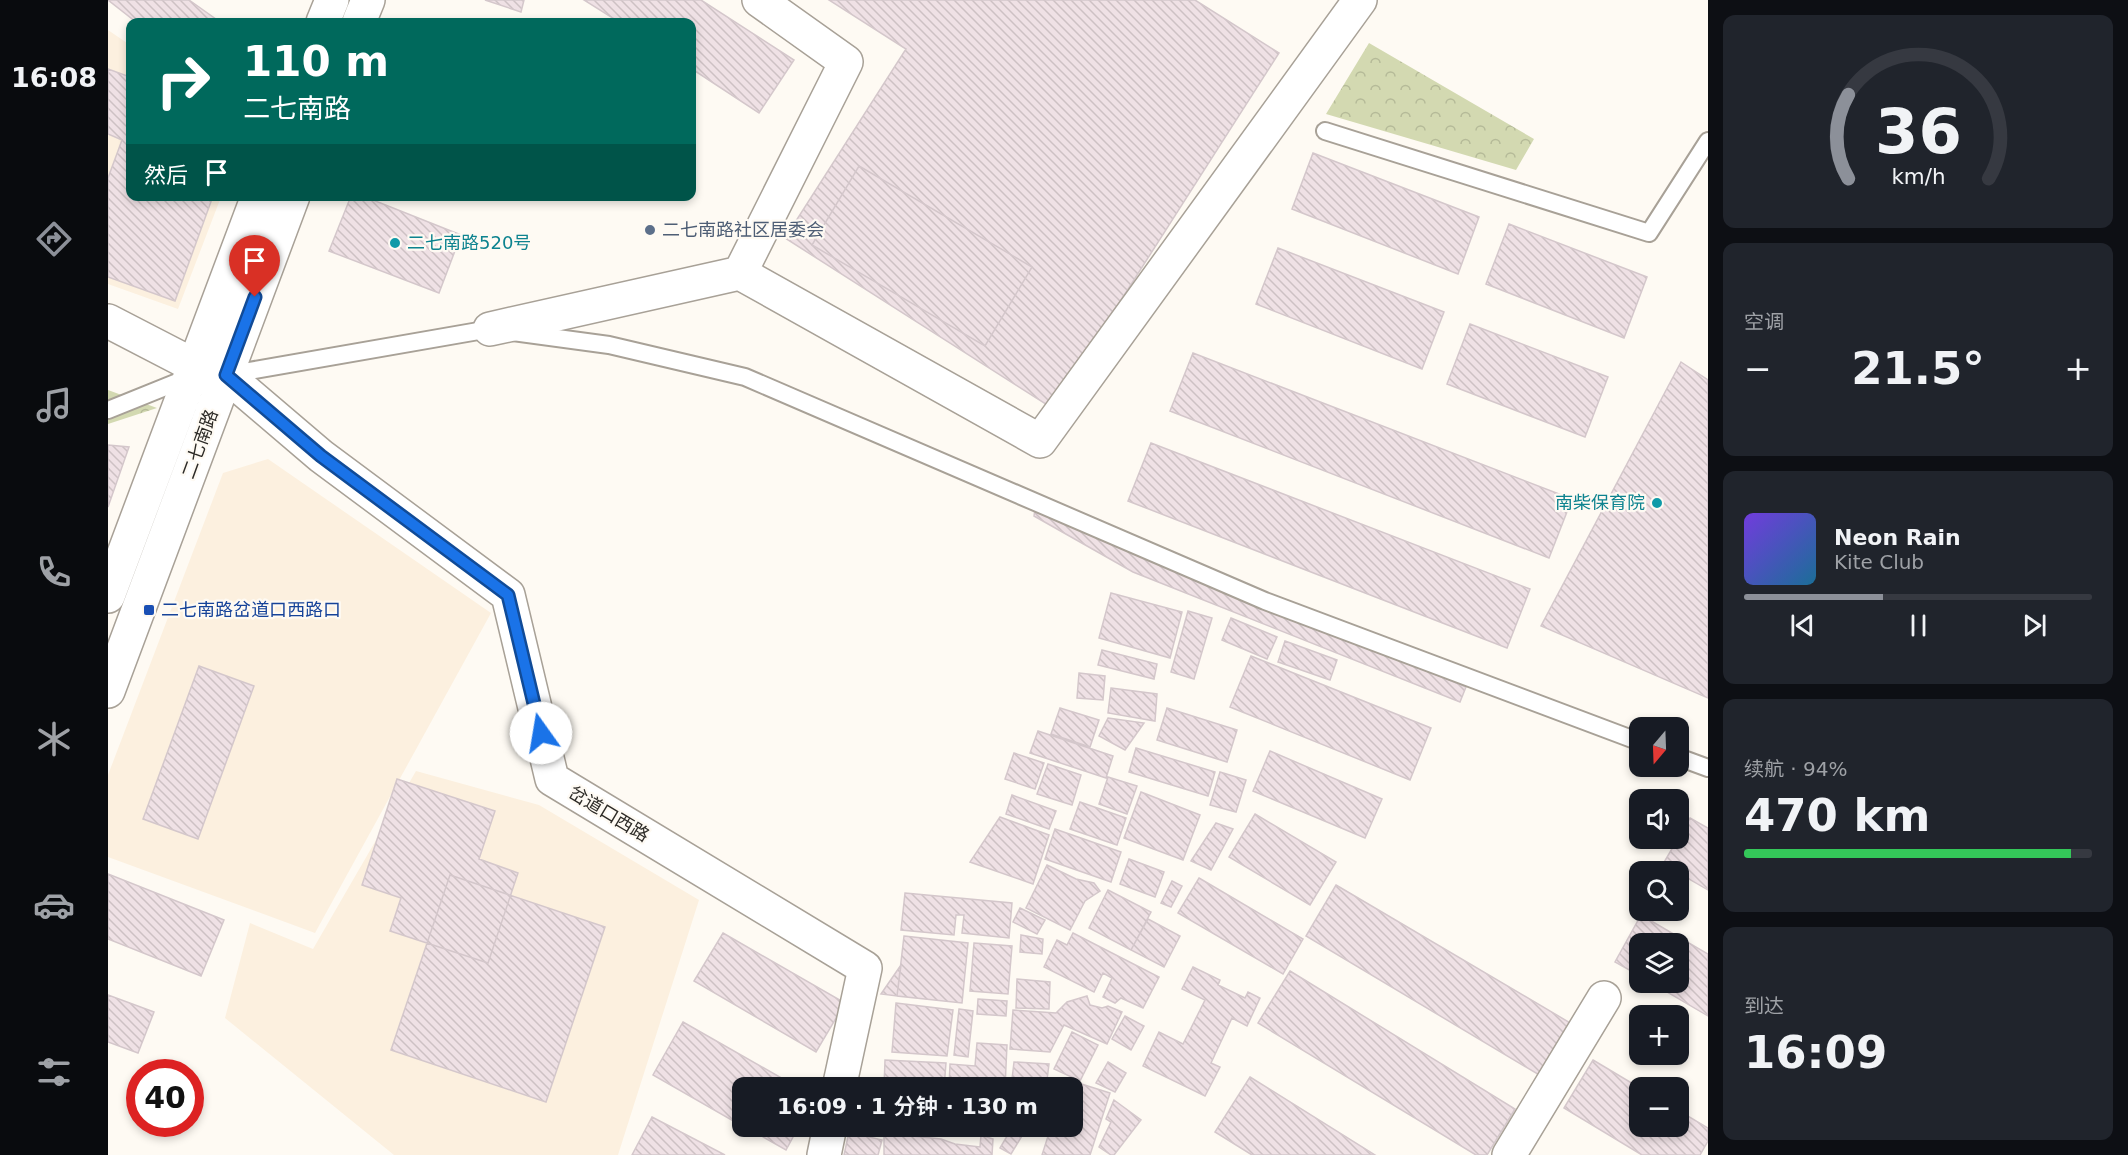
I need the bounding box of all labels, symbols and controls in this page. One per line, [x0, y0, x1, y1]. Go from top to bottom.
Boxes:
text: 110 m [243, 37, 389, 86]
icon: right [144, 42, 222, 120]
text: 16:08 [11, 62, 97, 93]
text: 二七南路 [243, 93, 351, 124]
text: 36 [1875, 95, 1961, 168]
icon: arrive [200, 156, 233, 189]
text: 然后 [144, 163, 188, 188]
text: km/h [1891, 164, 1945, 189]
icon: directions [33, 218, 75, 260]
place label: 二七南路社区居委会 [662, 219, 824, 240]
marker: 二七南路社区居委会 [643, 223, 657, 237]
place label: 二七南路520号 [407, 232, 531, 253]
pin [229, 235, 280, 297]
marker: 二七南路520号 [388, 236, 402, 250]
icon: arrive [238, 244, 271, 277]
text: 空调 [1744, 310, 1784, 334]
text: 21.5° [1851, 342, 1985, 395]
text: − [1744, 349, 1772, 388]
text: + [2064, 349, 2092, 388]
icon: music [33, 384, 75, 426]
street label: 二七南路 [177, 406, 222, 481]
place label: 南柴保育院 [1555, 492, 1645, 513]
marker: 南柴保育院 [1650, 496, 1664, 510]
text: Neon Rain [1834, 525, 1961, 550]
text: Kite Club [1834, 550, 1924, 574]
icon: phone [33, 551, 75, 593]
place label: 二七南路岔道口西路口 [161, 599, 341, 620]
marker: 二七南路岔道口西路口 [142, 603, 156, 617]
icon: previous [1786, 609, 1819, 642]
icon: pause [1902, 609, 1935, 642]
icon: next [2018, 609, 2051, 642]
position arrow [509, 701, 573, 765]
north arrow [1629, 717, 1689, 777]
map controls [1629, 717, 1689, 1137]
icon: climate [33, 718, 75, 760]
text: 续航 · 94% [1744, 757, 1848, 781]
street label: 岔道口西路 [565, 781, 653, 846]
button: sound [1629, 789, 1689, 849]
text: 470 km [1744, 789, 1930, 842]
button: search [1629, 861, 1689, 921]
icon: car [33, 884, 75, 926]
button: layers [1629, 933, 1689, 993]
text: 到达 [1744, 994, 1784, 1018]
button: + [1629, 1005, 1689, 1065]
text: 16:09 [1744, 1026, 1887, 1079]
icon: filters [33, 1051, 75, 1093]
speed limit sign: 40 [126, 1059, 204, 1137]
button: − [1629, 1077, 1689, 1137]
text: 16:09 · 1 分钟 · 130 m [777, 1094, 1038, 1119]

